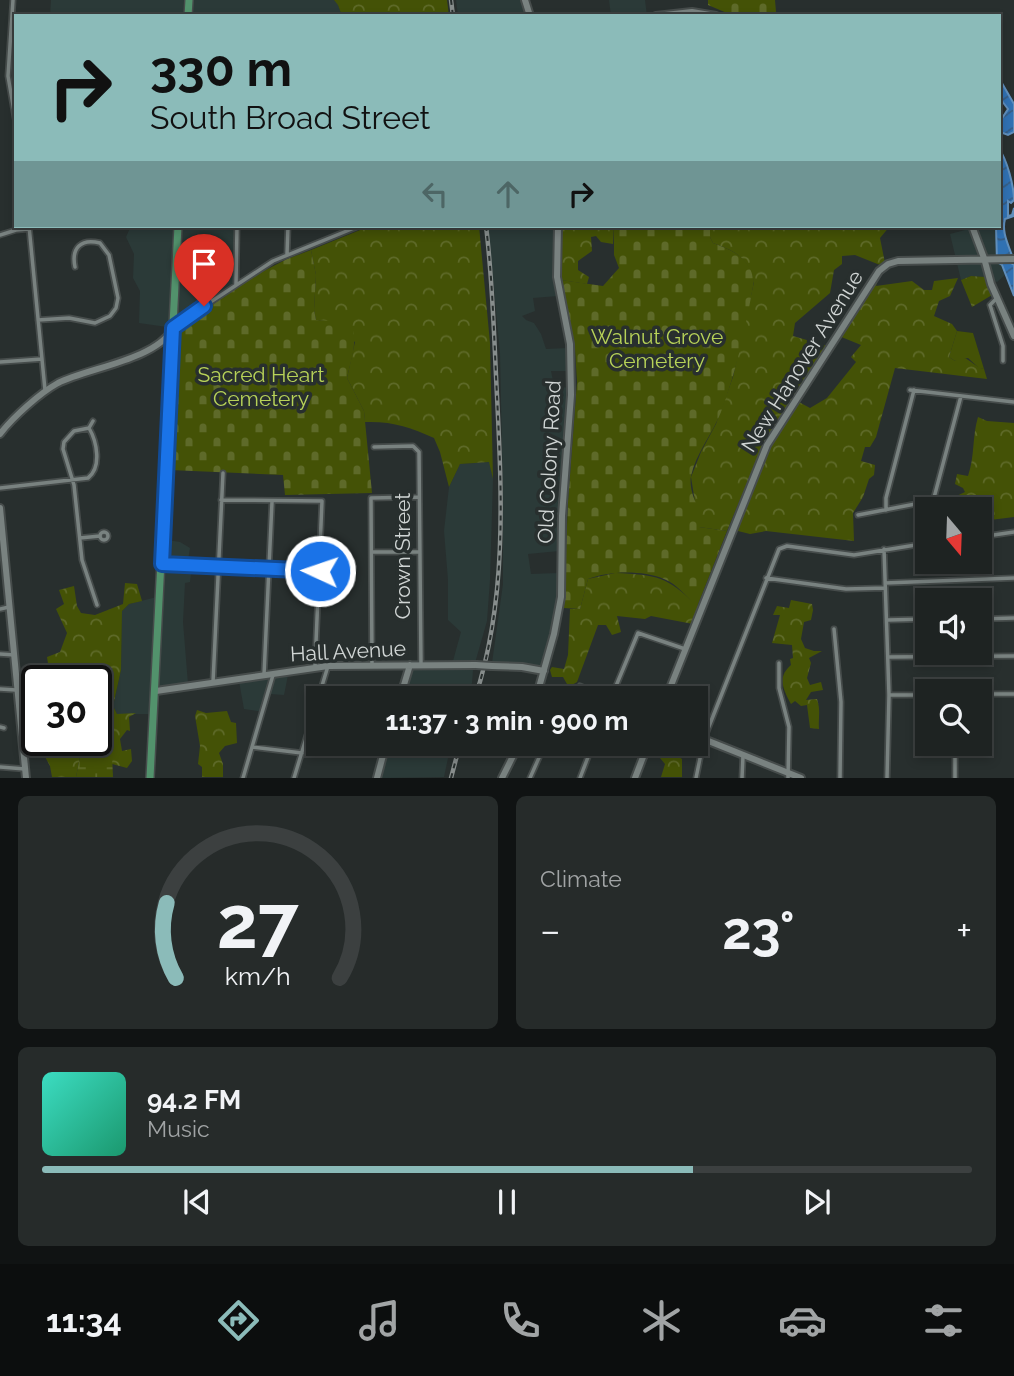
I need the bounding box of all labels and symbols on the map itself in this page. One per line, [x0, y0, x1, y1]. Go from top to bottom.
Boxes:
pin [174, 234, 234, 306]
street label: New Hanover Avenue [736, 266, 868, 456]
park label: Walnut Grove Cemetery [591, 324, 723, 373]
park label: Sacred Heart Cemetery [198, 362, 325, 411]
street label: Old Colony Road [532, 380, 566, 544]
street label: Crown Street [390, 493, 415, 619]
north arrow [915, 497, 992, 574]
position arrow [283, 534, 357, 608]
street label: Hall Avenue [289, 635, 407, 667]
speed limit sign: 30 [21, 665, 112, 756]

